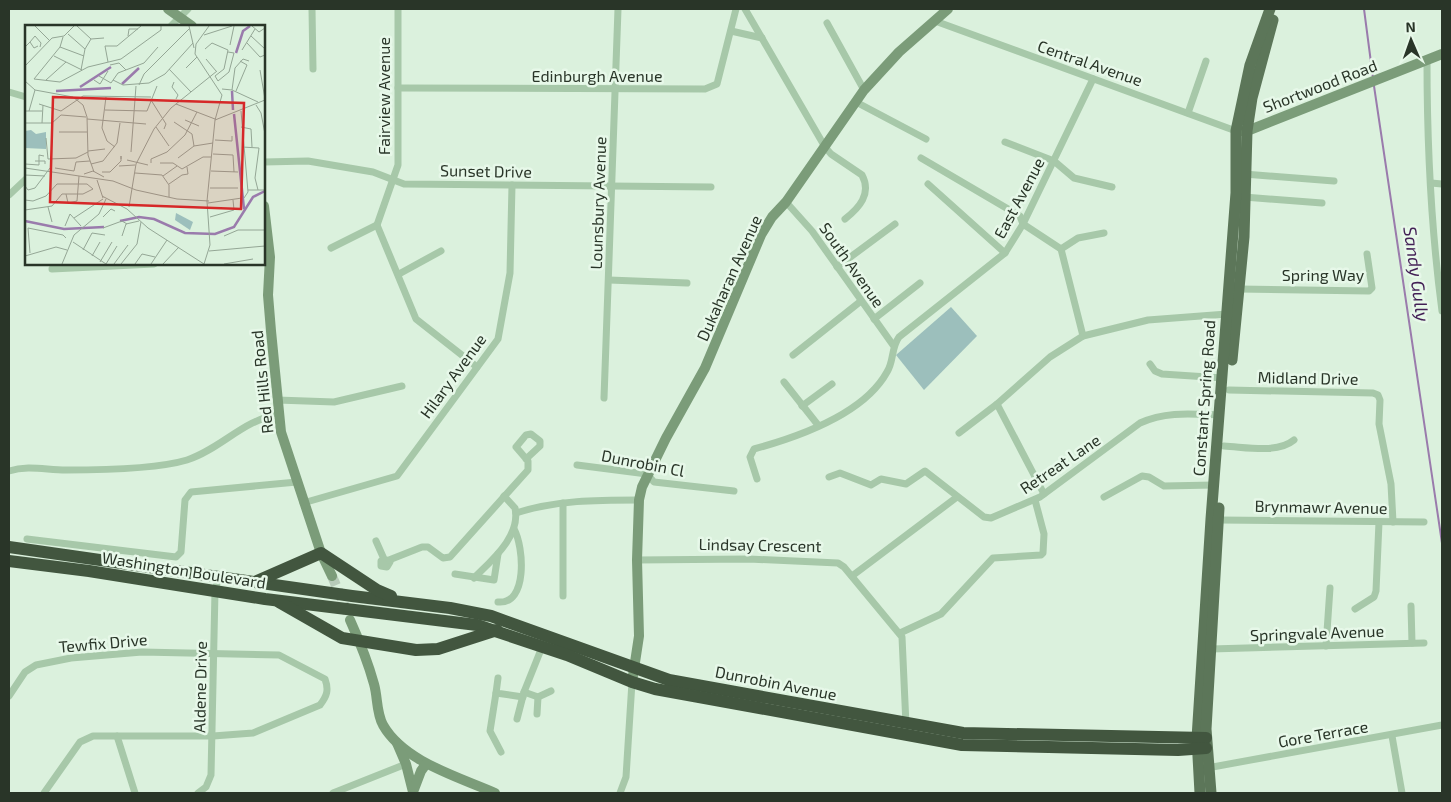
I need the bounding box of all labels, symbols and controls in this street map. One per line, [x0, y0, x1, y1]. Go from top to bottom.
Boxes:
north arrow [1386, 15, 1436, 65]
text: N [1405, 18, 1416, 35]
inset map [25, 25, 265, 265]
street label: Central Avenue [1035, 36, 1145, 89]
street label: Fairview Avenue [374, 37, 393, 155]
street label: Shortwood Road [1260, 55, 1380, 116]
street label: Edinburgh Avenue [531, 66, 663, 85]
street label: Lounsbury Avenue [586, 136, 609, 270]
street label: East Avenue [989, 154, 1048, 241]
street label: Sunset Drive [440, 160, 532, 181]
street label: Dukaharan Avenue [692, 212, 765, 344]
street label: South Avenue [816, 219, 889, 311]
water label: Sandy Gully [1399, 225, 1435, 323]
street label: Spring Way [1282, 265, 1365, 284]
street label: Constant Spring Road [1189, 319, 1218, 477]
street label: Red Hills Road [247, 329, 276, 435]
street label: Hilary Avenue [416, 330, 490, 422]
street label: Midland Drive [1257, 367, 1359, 388]
street label: Retreat Lane [1016, 430, 1103, 497]
street label: Dunrobin Cl [600, 445, 686, 480]
street label: Brynmawr Avenue [1254, 496, 1388, 517]
street label: Lindsay Crescent [698, 534, 822, 555]
street label: Washington Boulevard [101, 547, 267, 592]
street label: Springvale Avenue [1250, 621, 1384, 644]
street label: Tewfix Drive [58, 629, 148, 656]
street label: Aldene Drive [189, 641, 210, 733]
street label: Dunrobin Avenue [714, 661, 839, 704]
street label: Gore Terrace [1276, 716, 1369, 751]

